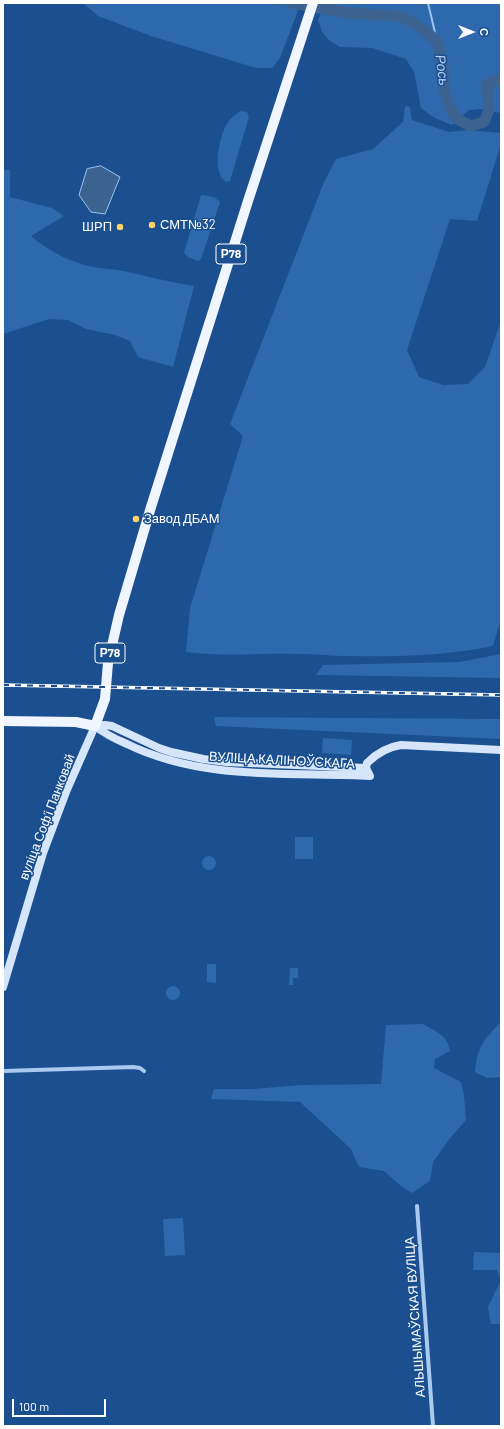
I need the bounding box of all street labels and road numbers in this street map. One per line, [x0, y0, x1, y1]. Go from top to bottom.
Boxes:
road number: Р78 [216, 244, 246, 264]
road number: Р78 [95, 643, 125, 663]
street label: ВУЛІЦА КАЛІНОЎСКАГА [209, 748, 355, 772]
street label: вуліца Софʼі Панковай [16, 752, 78, 882]
street label: АЛЬШЫМАЎСКАЯ ВУЛІЦА [402, 1236, 428, 1398]

